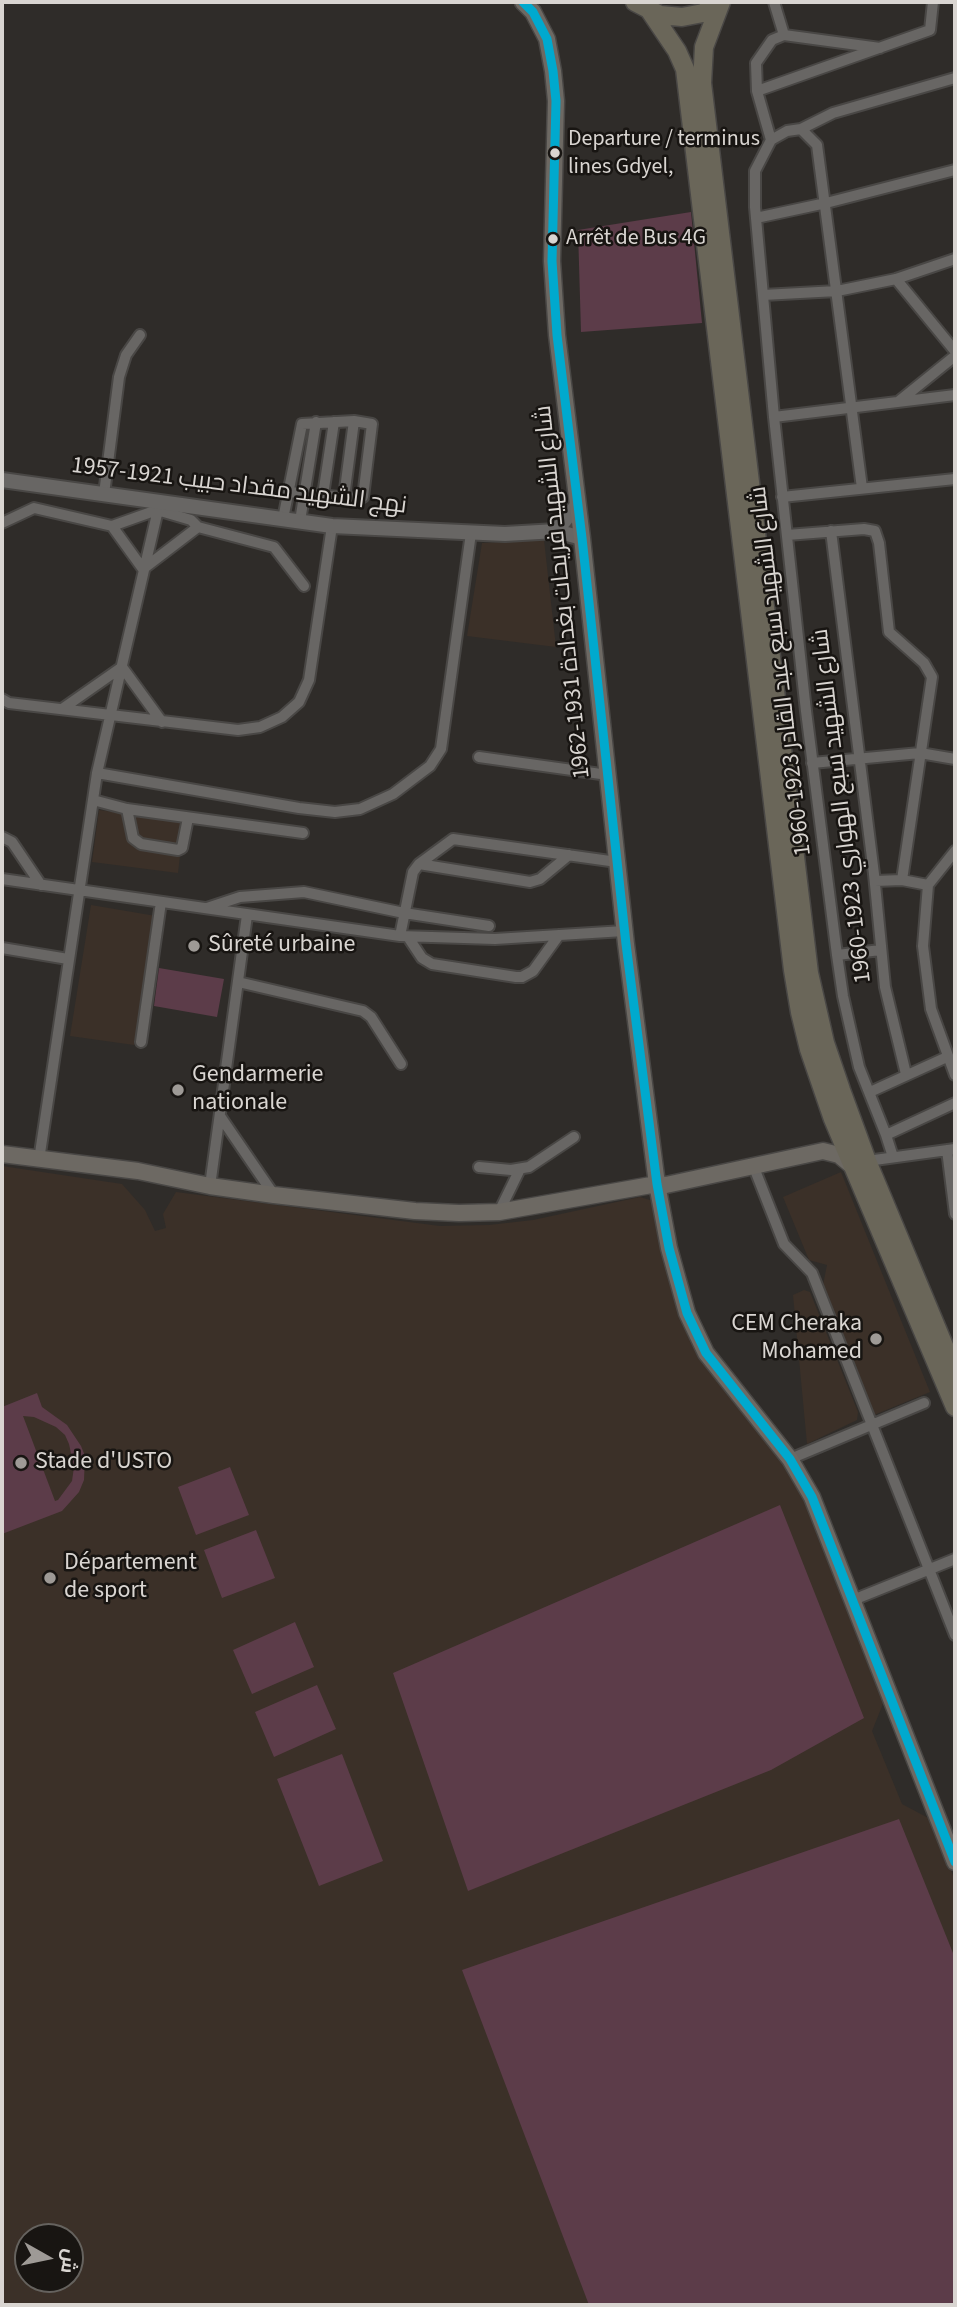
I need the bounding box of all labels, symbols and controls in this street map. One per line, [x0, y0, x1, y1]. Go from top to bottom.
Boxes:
place label: Departure / terminus lines Gdyel, [568, 127, 760, 178]
marker: Departure / terminus lines Gdyel, [548, 146, 562, 160]
place label: Arrêt de Bus 4G [566, 226, 706, 252]
marker: Arrêt de Bus 4G [546, 232, 560, 246]
street label: شارع الشهيد فريحات بغدادة 1931-1962 [530, 404, 598, 780]
street label: نهج الشهيد مقداد حبيب 1921-1957 [70, 452, 408, 522]
street label: شارع الشهيد سبع عبد القادر 1923-1960 [745, 484, 819, 858]
street label: شارع الشهيد سبع الهواري 1923-1960 [807, 627, 879, 985]
place label: Sûreté urbaine [208, 932, 355, 960]
marker: Sûreté urbaine [186, 938, 202, 954]
place label: Gendarmerie nationale [192, 1062, 324, 1118]
marker: Gendarmerie nationale [170, 1082, 186, 1098]
place label: CEM Cheraka Mohamed [731, 1311, 862, 1367]
marker: CEM Cheraka Mohamed [868, 1331, 884, 1347]
place label: Stade d'USTO [35, 1449, 172, 1477]
marker: Stade d'USTO [13, 1455, 29, 1471]
place label: Département de sport [64, 1550, 197, 1606]
marker: Département de sport [42, 1570, 58, 1586]
north arrow [14, 2223, 84, 2293]
text: ش [53, 2247, 84, 2275]

